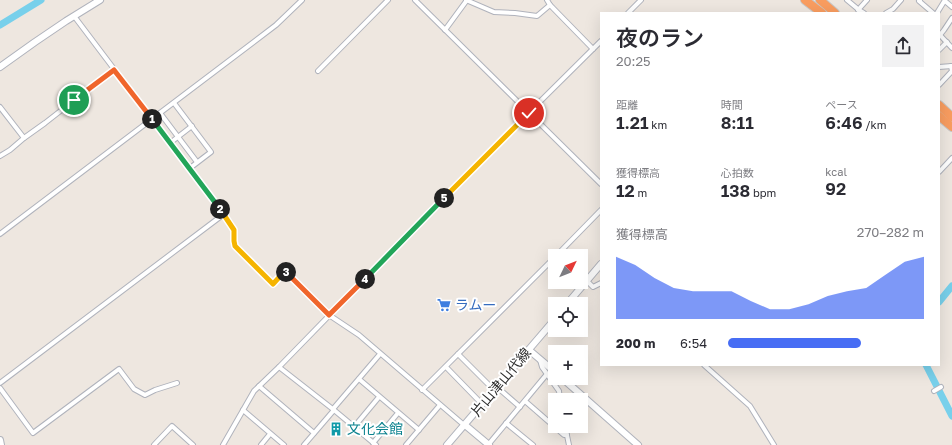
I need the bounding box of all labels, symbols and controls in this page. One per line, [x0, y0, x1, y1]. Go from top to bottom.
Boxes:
text: 夜のラン [616, 24, 704, 51]
button: share [882, 25, 924, 67]
text: 20:25 [616, 53, 651, 69]
pin [57, 83, 91, 117]
icon: arrive [63, 89, 85, 111]
pin [512, 96, 546, 130]
text: 距離 [616, 98, 638, 111]
text: 時間 [721, 98, 743, 111]
text: ペース [825, 98, 858, 111]
icon: check [518, 102, 540, 124]
pin: 1 [142, 109, 162, 129]
text: 1 [149, 112, 155, 125]
text: 1.21 [616, 112, 649, 133]
text: 8:11 [721, 112, 754, 133]
text: 6:46 [825, 112, 863, 133]
text: km [649, 118, 667, 131]
text: /km [863, 118, 886, 131]
text: kcal [825, 165, 847, 178]
text: 獲得標高 [616, 166, 660, 179]
text: 心拍数 [721, 166, 754, 179]
text: 92 [825, 178, 846, 199]
text: 12 [616, 180, 635, 201]
text: 138 [721, 180, 750, 201]
text: m [635, 186, 647, 199]
text: bpm [750, 186, 776, 199]
pin: 5 [434, 188, 454, 208]
text: 5 [441, 191, 447, 204]
pin: 2 [210, 199, 230, 219]
text: 2 [217, 202, 223, 215]
text: 270–282 m [857, 224, 924, 240]
text: 獲得標高 [616, 226, 668, 242]
north arrow [548, 249, 588, 289]
map controls [548, 249, 588, 433]
pin: 3 [276, 262, 296, 282]
text: 3 [283, 265, 289, 278]
pin: 4 [355, 269, 375, 289]
text: 4 [362, 272, 368, 285]
place label: ラムー [455, 296, 497, 313]
supermarket icon: ラムー [436, 297, 452, 313]
button: locate [548, 297, 588, 337]
text: 200 m [616, 335, 655, 351]
text: 6:54 [680, 335, 707, 351]
street label: 片山津山代線 [467, 344, 534, 419]
button: + [548, 345, 588, 385]
button: − [548, 393, 588, 433]
place label: 文化会館 [347, 420, 403, 437]
building icon: 文化会館 [328, 421, 344, 437]

